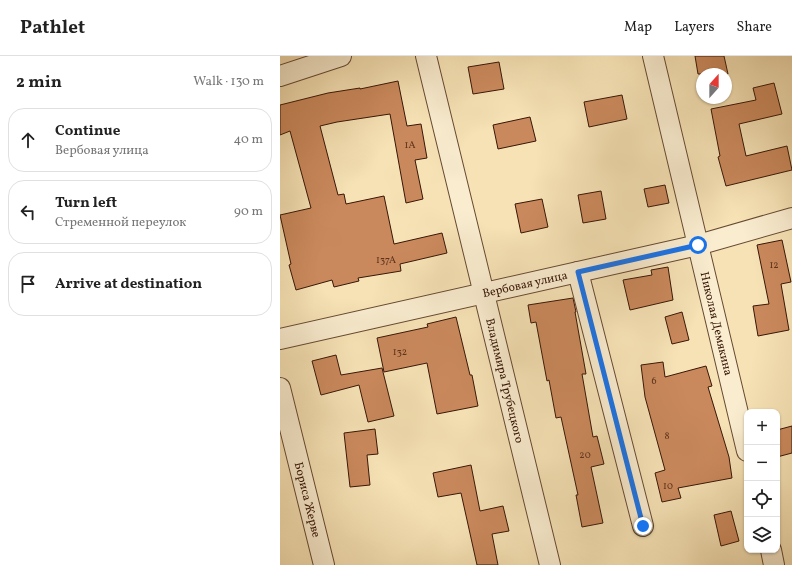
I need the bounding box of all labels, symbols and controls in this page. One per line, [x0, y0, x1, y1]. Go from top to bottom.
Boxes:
text: Pathlet [20, 15, 85, 41]
text: Map [624, 18, 652, 37]
text: Layers [674, 18, 714, 37]
text: Share [736, 18, 772, 37]
north arrow [696, 68, 732, 104]
text: 2 min [16, 71, 62, 94]
text: Walk · 130 m [193, 73, 264, 91]
text: Continue [55, 121, 120, 142]
icon: ahead [17, 129, 39, 151]
text: 40 m [234, 131, 263, 149]
house number: 1А [405, 138, 415, 152]
text: Вербовая улица [55, 142, 149, 160]
text: Turn left [55, 193, 117, 214]
icon: left [17, 201, 39, 223]
text: 90 m [234, 203, 263, 221]
text: Стременной переулок [55, 214, 186, 232]
route start [689, 236, 707, 254]
house number: 137А [376, 253, 396, 267]
house number: 12 [769, 258, 779, 272]
street label: Вербовая улица [481, 268, 569, 302]
street label: Николая Демякина [696, 270, 736, 377]
icon: arrive [17, 273, 39, 295]
text: Arrive at destination [55, 274, 202, 295]
street label: Владимира Трубецкого [481, 317, 527, 445]
house number: 132 [393, 345, 407, 359]
house number: 6 [651, 374, 657, 388]
map controls [744, 409, 780, 553]
button: + [744, 409, 780, 445]
house number: 8 [664, 429, 670, 443]
button: − [744, 445, 780, 481]
house number: 20 [579, 448, 591, 462]
street label: Бориса Жерве [290, 460, 324, 540]
house number: 10 [663, 479, 673, 493]
button: locate [744, 481, 780, 517]
route end [634, 517, 652, 535]
button: layers [744, 517, 780, 553]

